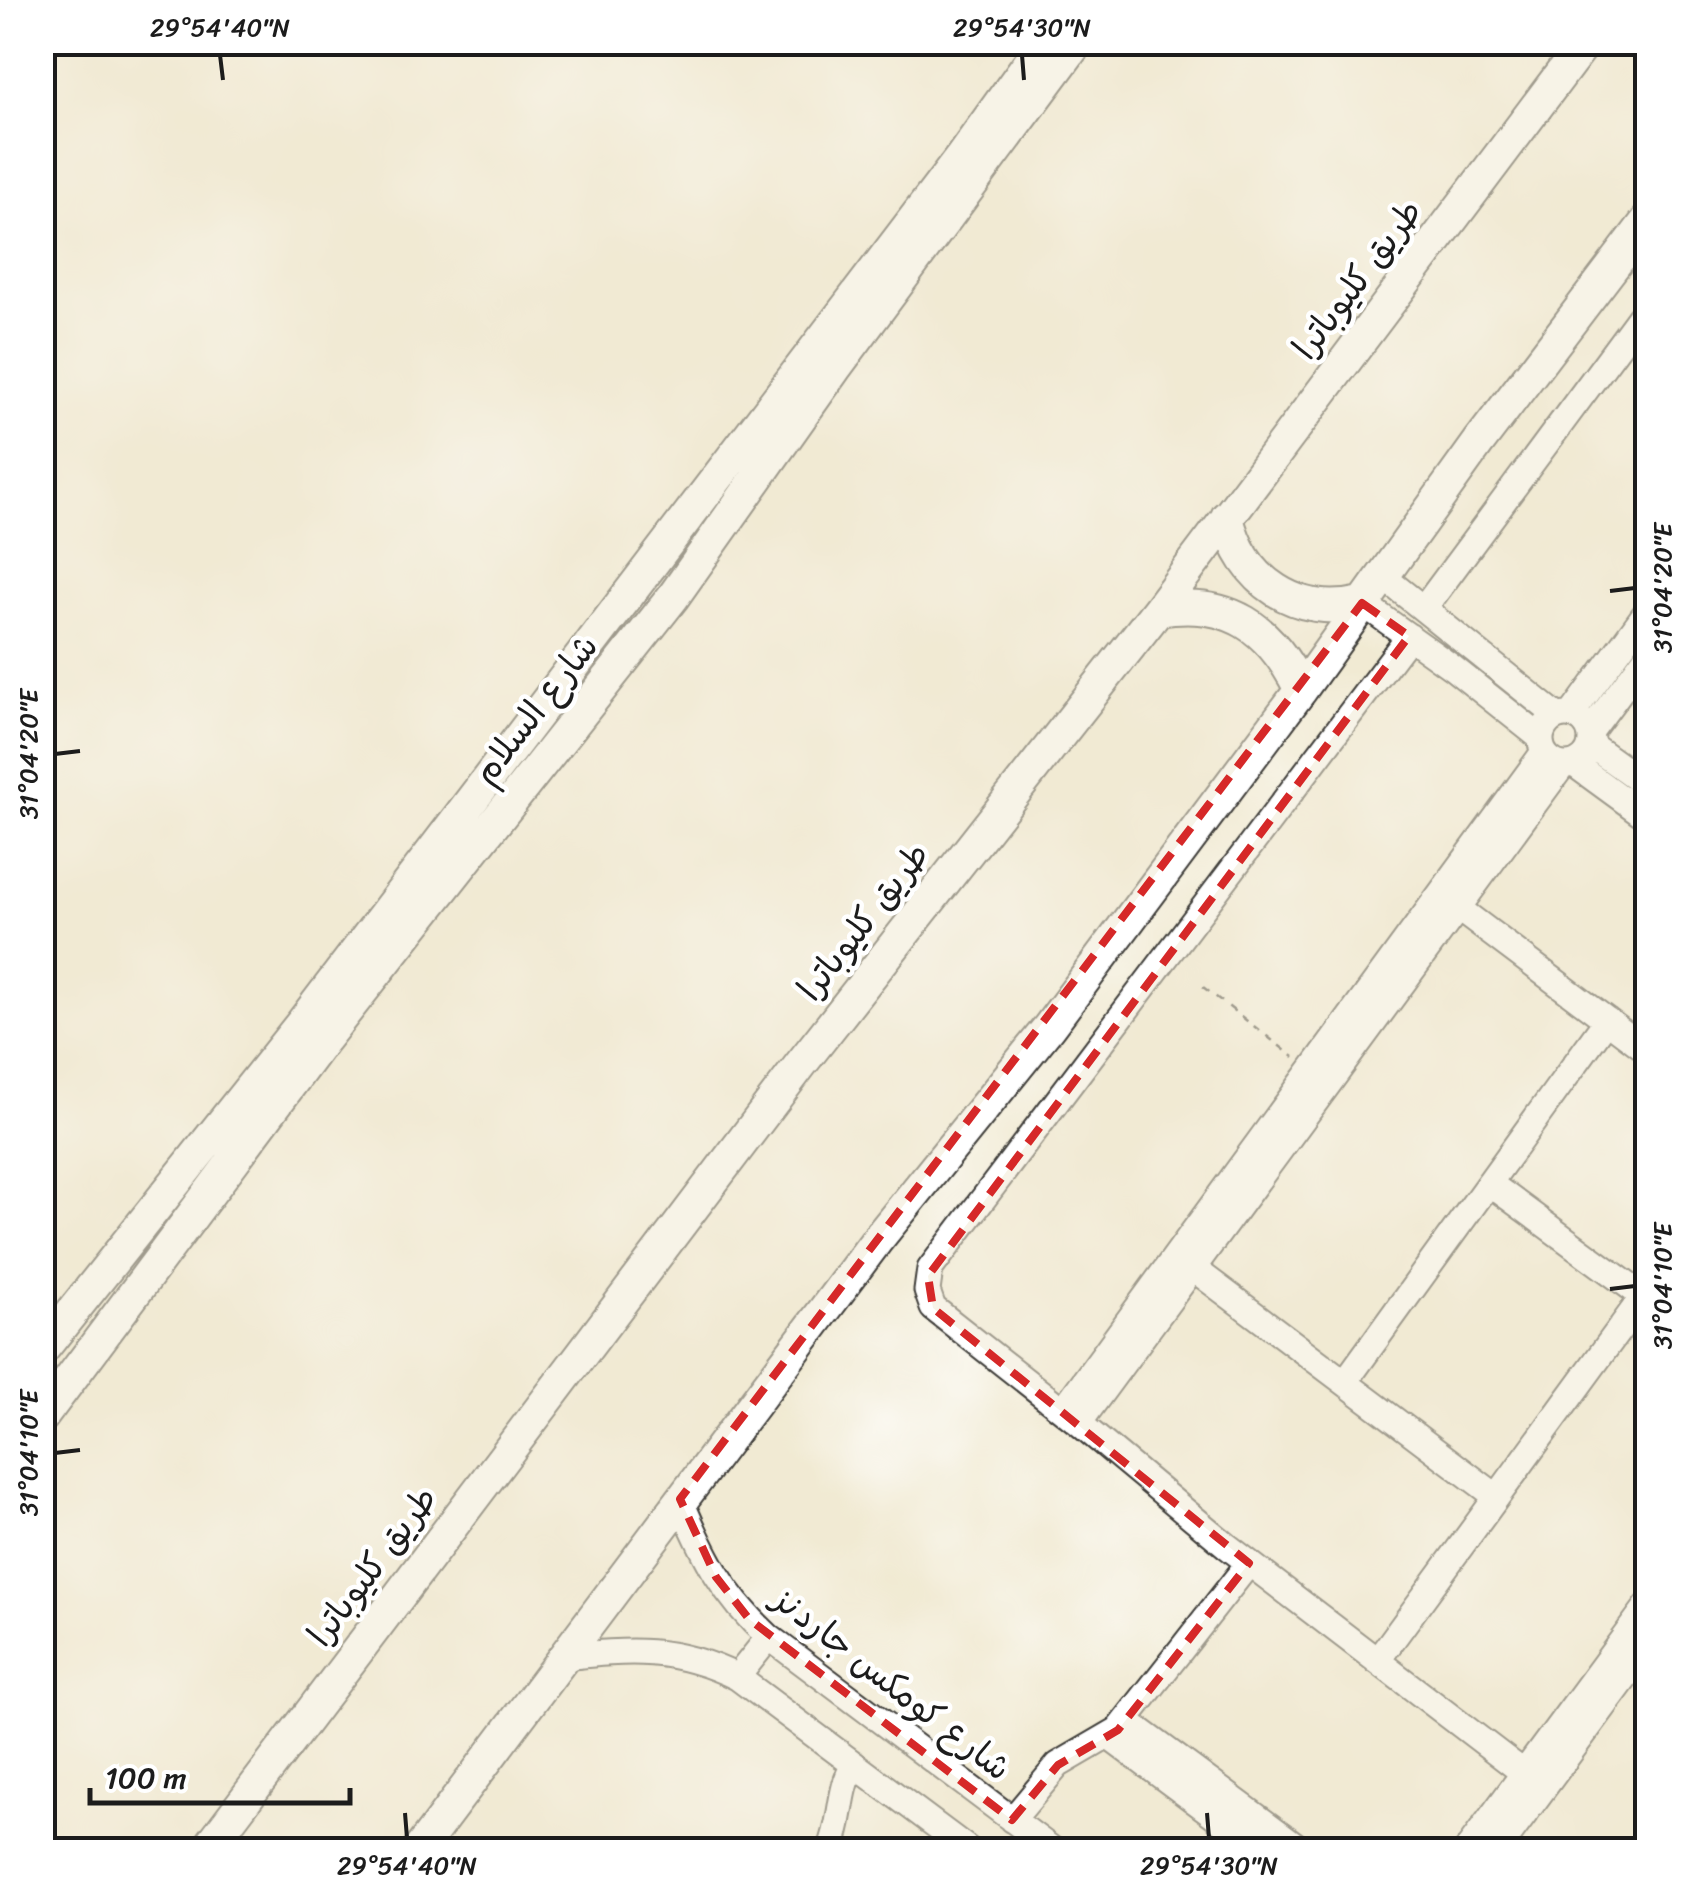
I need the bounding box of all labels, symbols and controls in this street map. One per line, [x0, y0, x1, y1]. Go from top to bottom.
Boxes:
text: 29°54'40"N [150, 5, 291, 50]
text: 29°54'30"N [953, 5, 1092, 50]
street label: طريق كليوباترا [1275, 185, 1439, 373]
text: 31°04'20"E [1640, 521, 1685, 653]
street label: شارع السلام [456, 620, 614, 798]
text: 31°04'20"E [6, 687, 51, 819]
street label: طريق كليوباترا [780, 827, 946, 1015]
text: 31°04'10"E [1640, 1221, 1685, 1349]
text: 31°04'10"E [6, 1388, 51, 1516]
street label: طريق كليوباترا [290, 1472, 454, 1660]
street label: شارع كومكس جاردنز [756, 1567, 1026, 1797]
scale bar [90, 1743, 350, 1805]
text: 100 m [105, 1751, 187, 1805]
text: 29°54'40"N [337, 1843, 478, 1888]
text: 29°54'30"N [1140, 1843, 1279, 1888]

